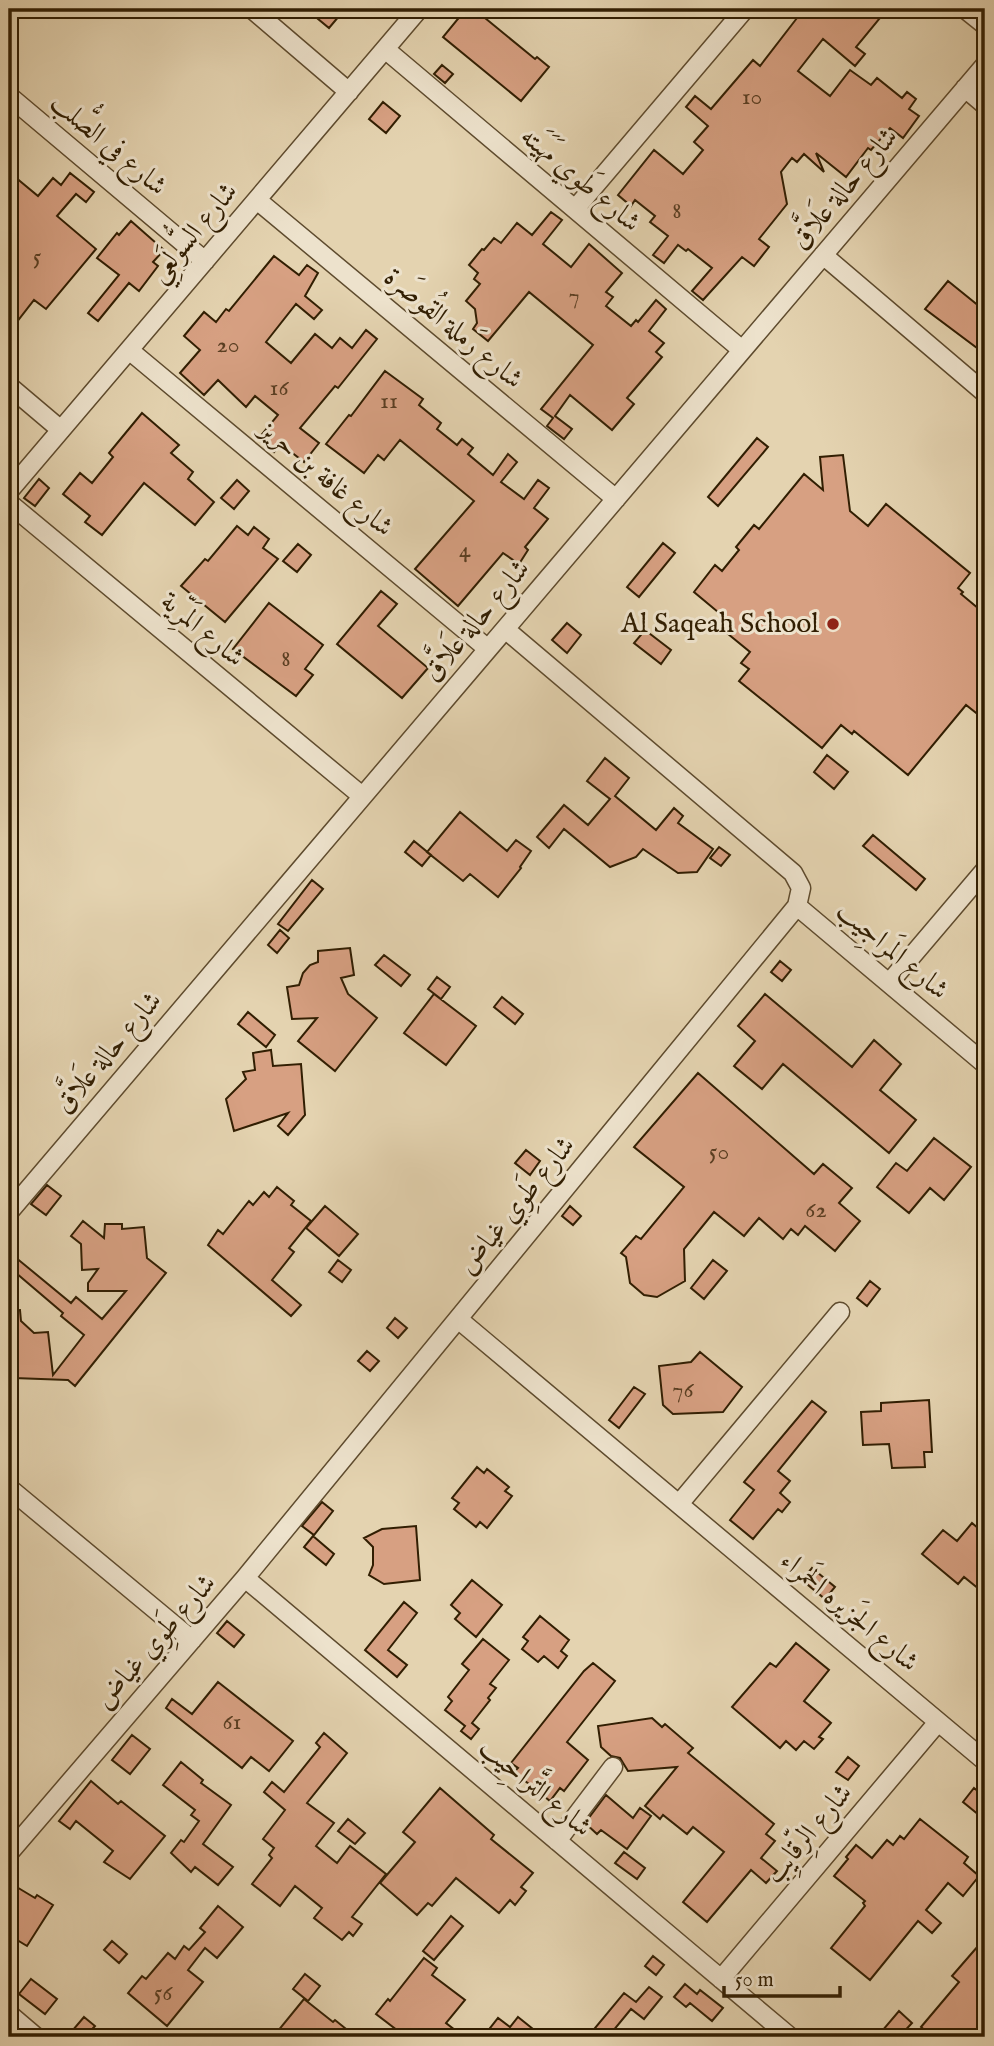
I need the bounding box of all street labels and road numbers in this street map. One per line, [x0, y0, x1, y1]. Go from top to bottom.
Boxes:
street label: شارع في الصُّلب [40, 77, 181, 207]
street label: شارع حالة عَلاَّق [777, 115, 909, 260]
street label: شارع طَوي مَهَيَته [510, 116, 651, 244]
street label: شارع السُّولَعِي [133, 168, 251, 294]
street label: شارع رَملة القُوصَرة [374, 254, 535, 401]
street label: شارع غافة بن حريز [247, 411, 400, 548]
street label: شارع حالة عَلاَّق [409, 547, 541, 692]
street label: شارع المَرِّية [150, 581, 255, 679]
street label: شارع المَراجِيب [826, 890, 959, 1011]
street label: شارع حالة عَلاَّق [41, 979, 173, 1124]
street label: شارع طَوِي غياض [447, 1126, 587, 1285]
street label: شارع الجَزيره الحَمراء [770, 1540, 929, 1683]
street label: شارع طَوِي غياض [84, 1564, 227, 1720]
street label: شارع التَّراحِيب [469, 1724, 604, 1849]
street label: شارع الرِّقايِب [754, 1774, 864, 1894]

